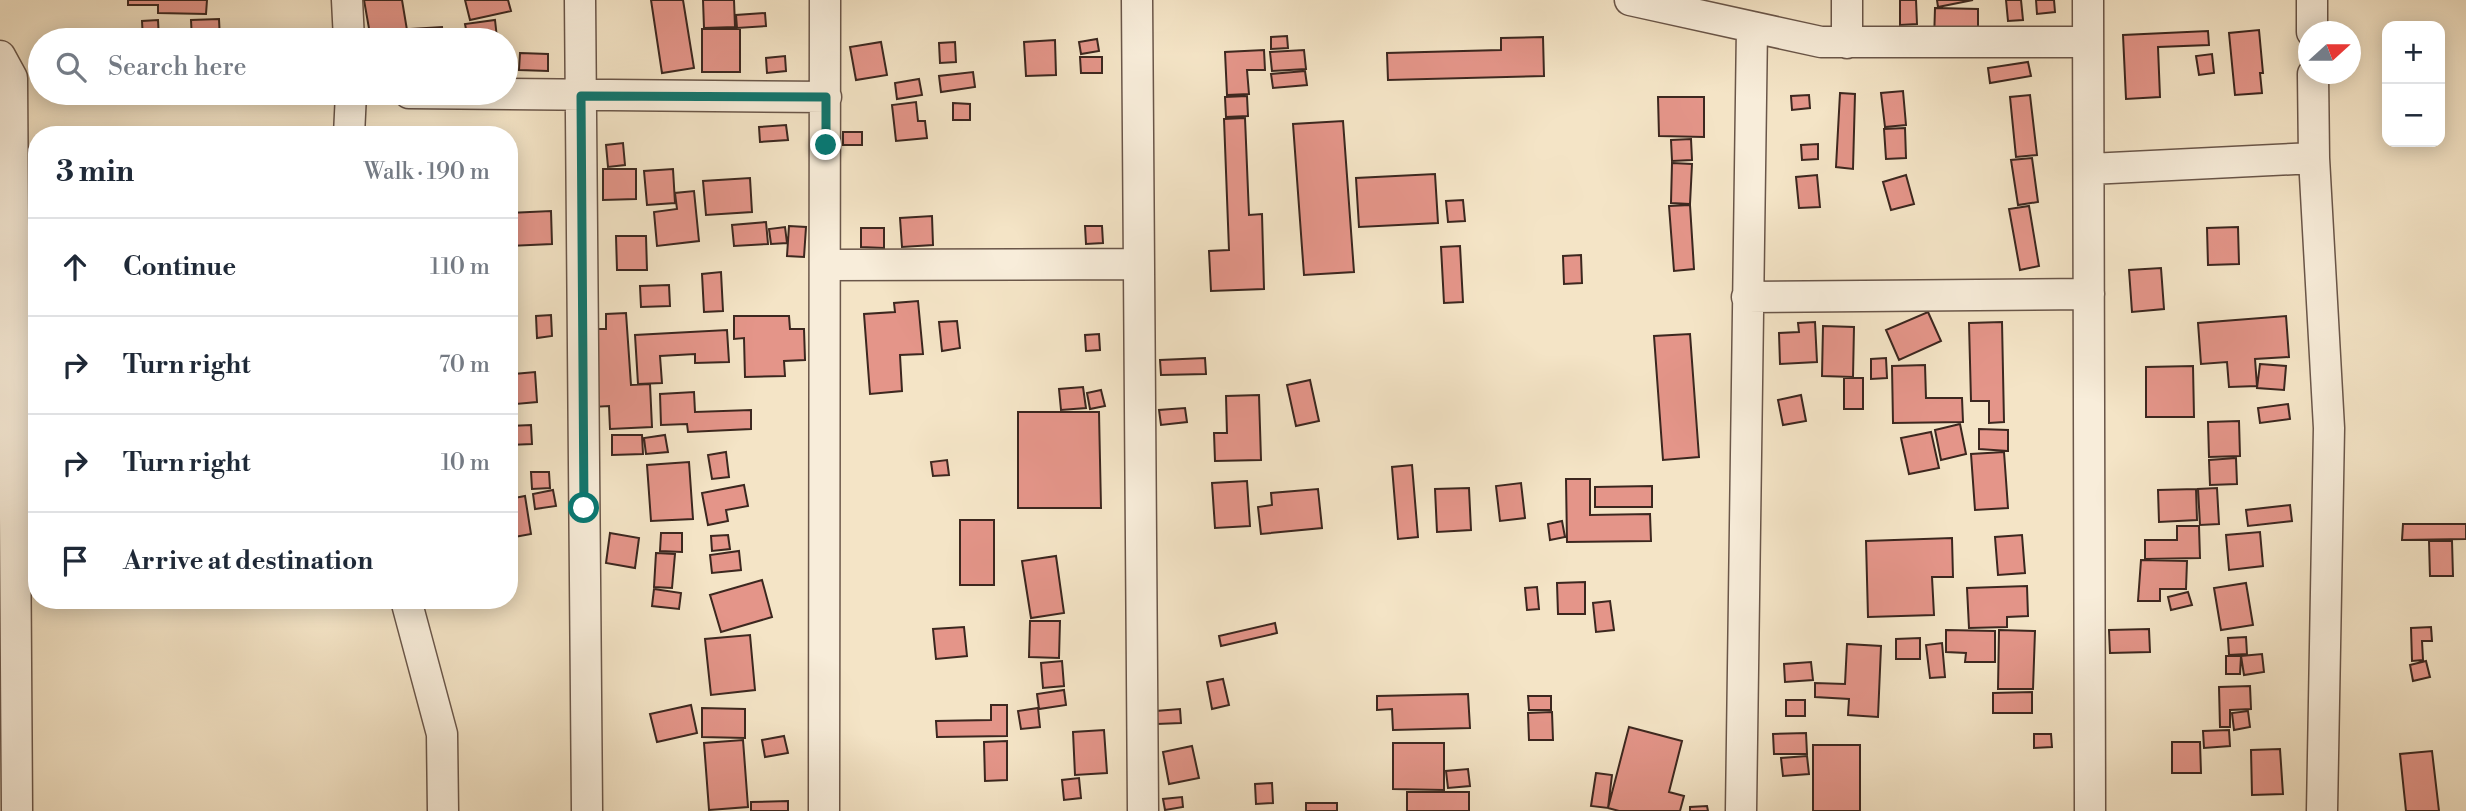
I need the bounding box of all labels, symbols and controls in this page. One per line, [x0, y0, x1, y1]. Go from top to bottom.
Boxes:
north arrow [2298, 21, 2361, 84]
map controls [2382, 21, 2445, 147]
button: + [2382, 21, 2445, 84]
search box [28, 28, 518, 105]
icon: search [52, 48, 90, 86]
text: Search here [108, 51, 247, 83]
button: − [2382, 84, 2445, 147]
route end [810, 129, 841, 160]
text: 3 min [56, 153, 134, 191]
text: Walk · 190 m [364, 158, 490, 186]
icon: ahead [56, 248, 94, 286]
text: Continue [123, 251, 236, 283]
text: 110 m [430, 253, 490, 281]
icon: right [56, 346, 94, 384]
text: Turn right [123, 349, 251, 381]
text: 70 m [439, 351, 490, 379]
icon: right [56, 444, 94, 482]
text: Turn right [123, 447, 251, 479]
text: 10 m [441, 449, 490, 477]
route start [568, 492, 599, 523]
icon: arrive [56, 542, 94, 580]
text: Arrive at destination [123, 545, 373, 577]

